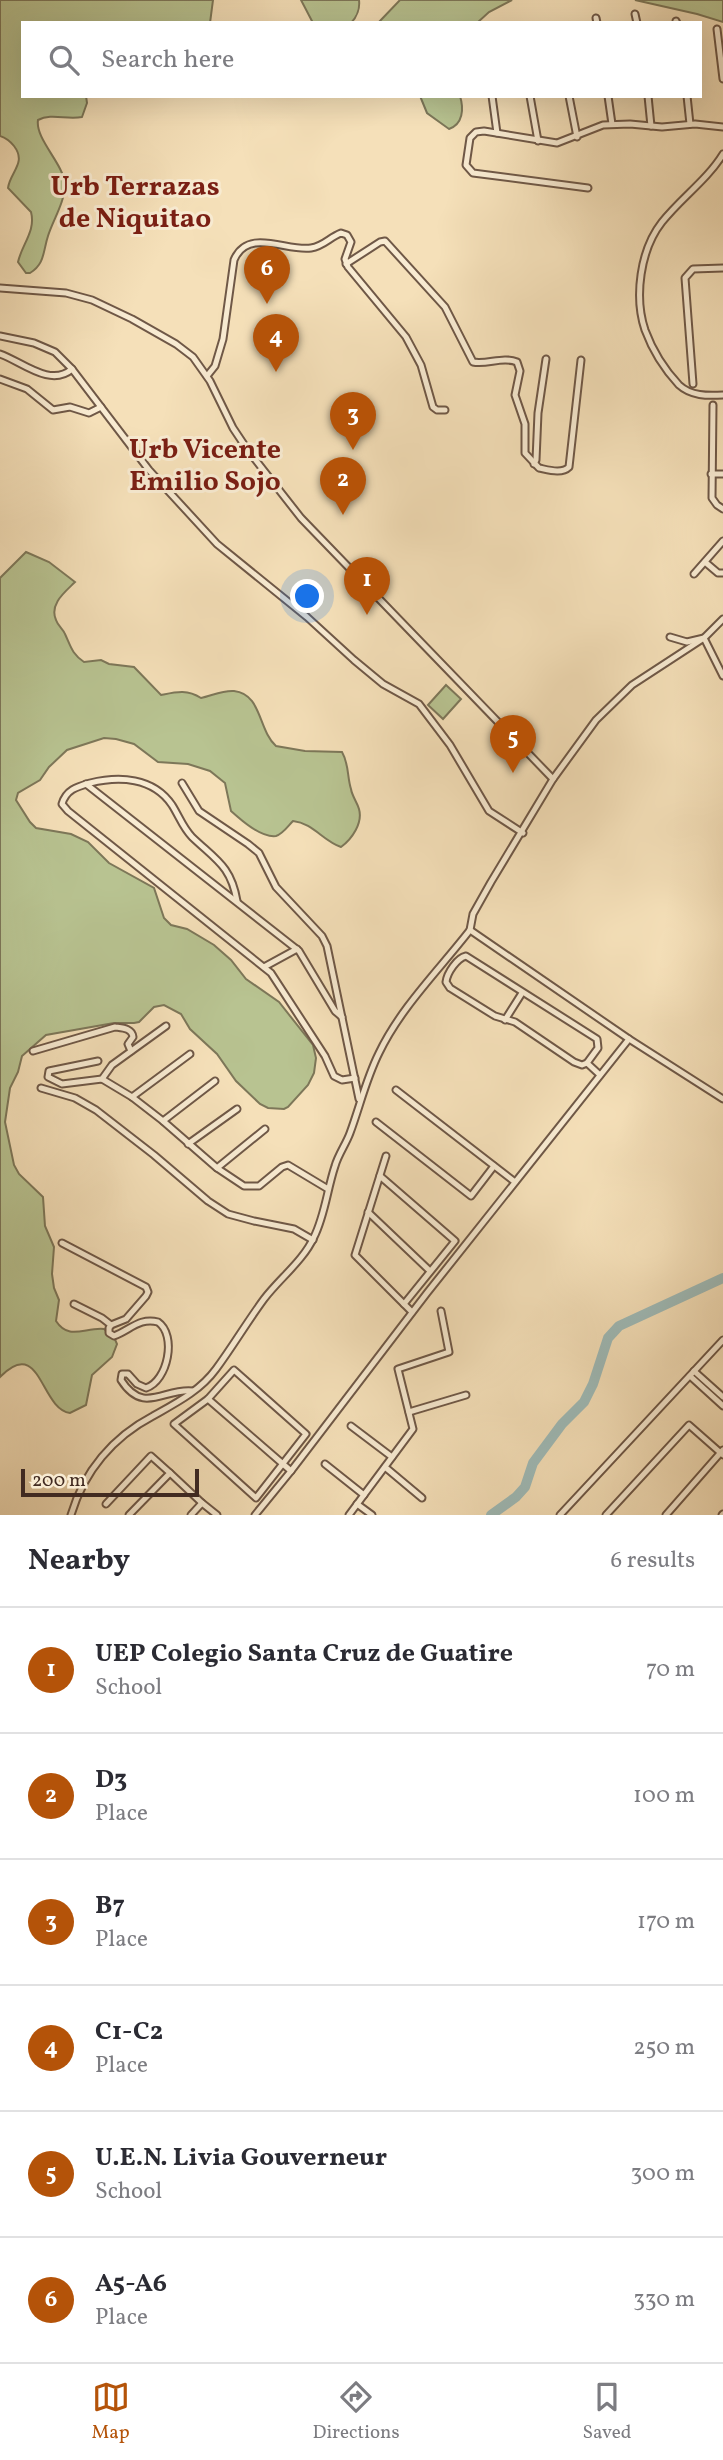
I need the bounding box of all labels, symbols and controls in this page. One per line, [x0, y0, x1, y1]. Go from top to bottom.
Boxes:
search box [21, 21, 702, 98]
icon: search [45, 41, 83, 79]
text: Search here [101, 42, 234, 78]
district label: Urb Terrazas de Niquitao [50, 168, 220, 239]
pin: 6 [244, 246, 290, 304]
pin: 4 [253, 314, 299, 372]
pin: 3 [330, 392, 376, 450]
district label: Urb Vicente Emilio Sojo [129, 431, 281, 502]
pin: 2 [320, 457, 366, 515]
pin: 1 [344, 557, 390, 615]
your location [290, 579, 324, 613]
pin: 5 [490, 715, 536, 773]
scale bar [21, 1466, 200, 1498]
text: 200 m [32, 1468, 86, 1494]
text: Nearby [28, 1540, 130, 1582]
text: 6 results [611, 1545, 695, 1577]
text: UEP Colegio Santa Cruz de Guatire [95, 1636, 513, 1672]
text: 1 [46, 1654, 56, 1686]
text: 70 m [646, 1654, 695, 1686]
text: School [95, 1672, 162, 1704]
text: D3 [95, 1762, 127, 1798]
text: 2 [45, 1780, 57, 1812]
text: 100 m [633, 1780, 695, 1812]
text: Place [95, 1798, 148, 1830]
text: B7 [95, 1888, 125, 1924]
text: 3 [45, 1906, 57, 1938]
text: 170 m [637, 1906, 695, 1938]
text: Place [95, 1924, 148, 1956]
text: C1-C2 [95, 2014, 163, 2050]
text: 4 [44, 2032, 58, 2064]
text: 250 m [633, 2032, 695, 2064]
text: Place [95, 2050, 148, 2082]
text: U.E.N. Livia Gouverneur [95, 2140, 387, 2176]
text: 5 [45, 2158, 57, 2190]
text: 300 m [631, 2158, 695, 2190]
text: School [95, 2176, 162, 2208]
text: A5-A6 [95, 2266, 167, 2302]
text: 6 [45, 2284, 57, 2316]
text: 330 m [633, 2284, 695, 2316]
text: Place [95, 2302, 148, 2334]
tab: Map [91, 2378, 130, 2446]
tab: Directions [313, 2378, 400, 2446]
tab: Saved [583, 2378, 631, 2446]

